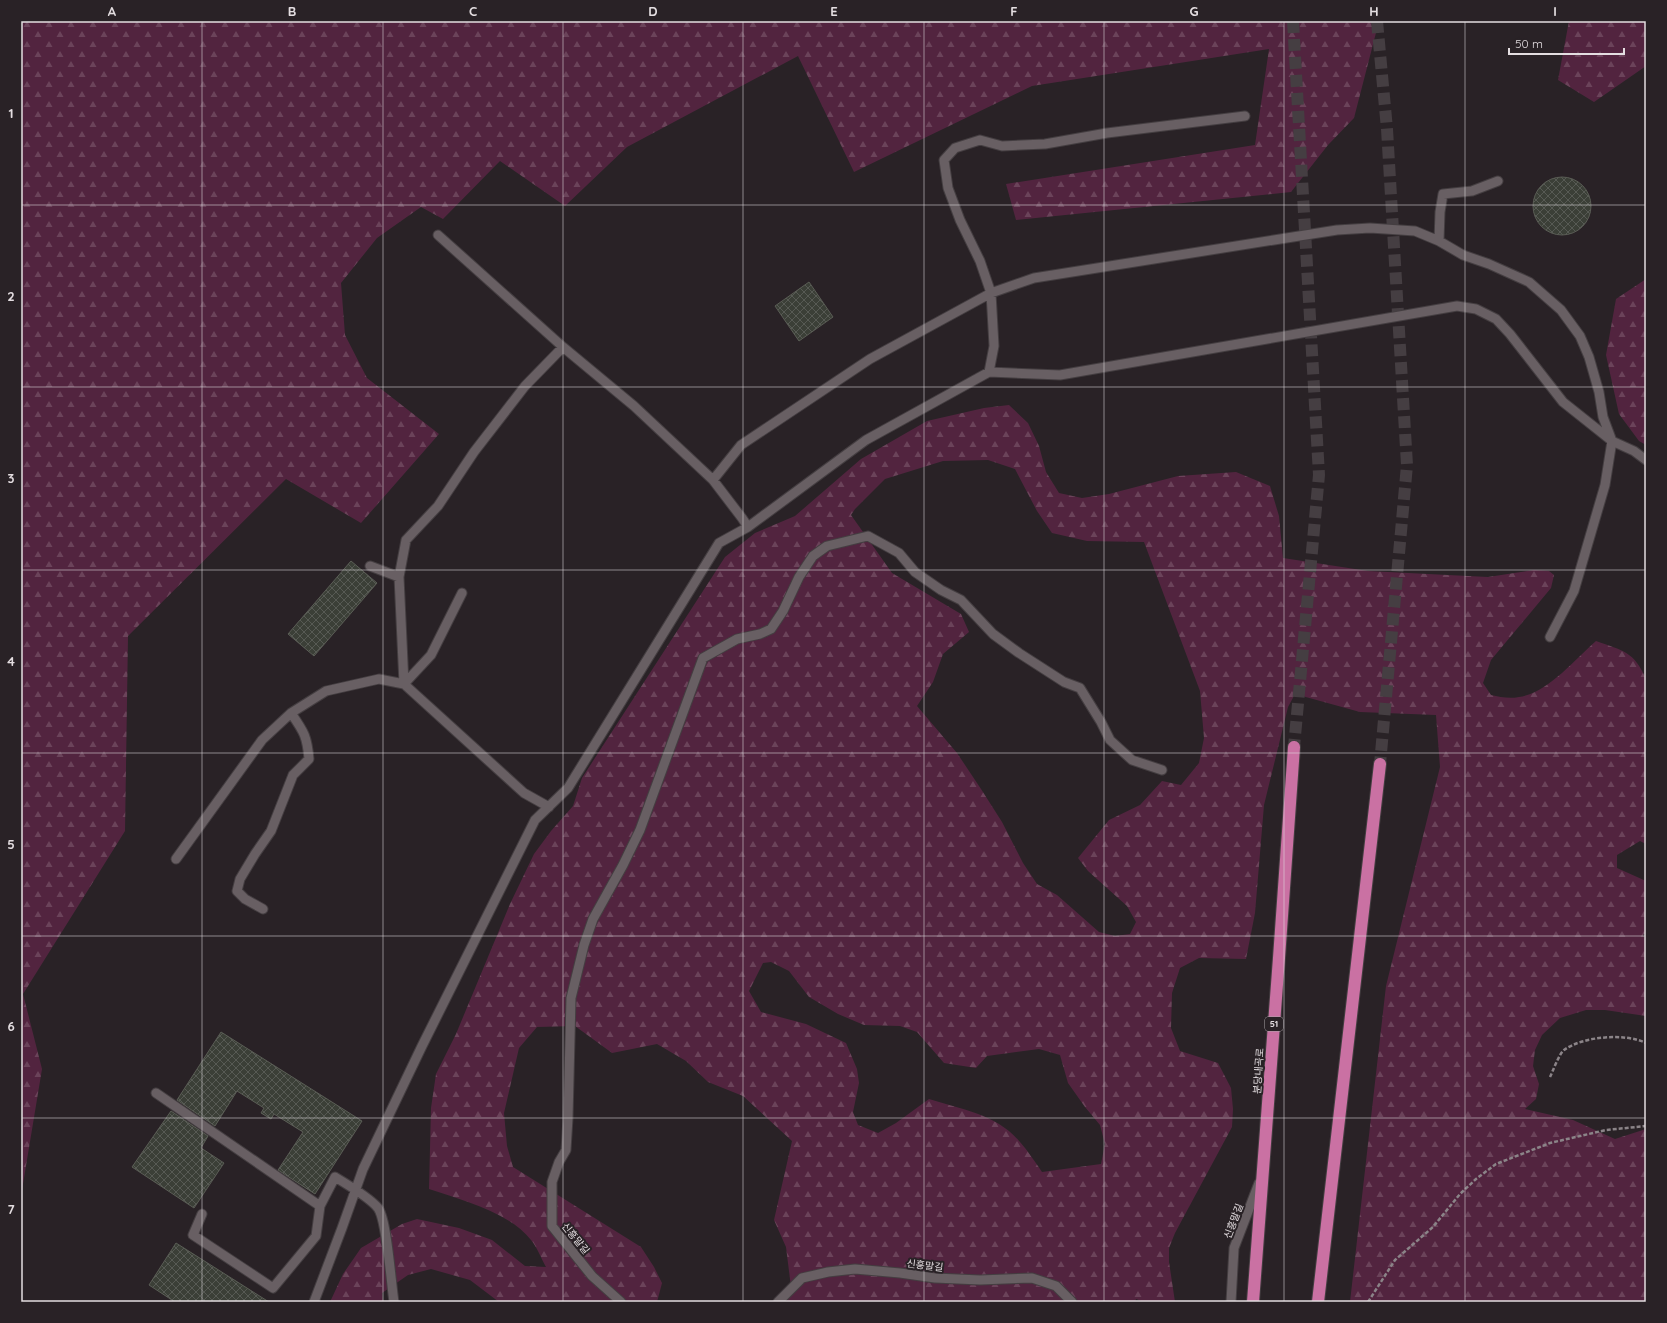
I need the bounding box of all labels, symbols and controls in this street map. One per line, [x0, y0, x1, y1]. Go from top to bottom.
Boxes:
text: A [108, 3, 117, 19]
text: B [288, 3, 296, 19]
text: C [469, 3, 477, 19]
text: D [648, 3, 658, 19]
text: E [830, 3, 838, 19]
text: F [1010, 3, 1018, 19]
text: G [1189, 3, 1199, 19]
text: H [1369, 3, 1379, 19]
text: I [1553, 3, 1557, 19]
scale bar [1509, 30, 1624, 56]
text: 50 m [1515, 36, 1543, 51]
text: 1 [8, 105, 14, 121]
text: 2 [7, 288, 15, 304]
text: 3 [8, 470, 15, 486]
text: 4 [7, 653, 15, 669]
text: 5 [7, 836, 15, 852]
road number: 51 [1265, 1017, 1283, 1031]
text: 6 [7, 1018, 15, 1034]
street label: 분당내곡로 [1250, 1048, 1267, 1094]
text: 7 [7, 1201, 15, 1217]
street label: 신흥말길 [1221, 1202, 1246, 1241]
street label: 신흥말길 [559, 1220, 592, 1257]
street label: 신흥말길 [906, 1257, 944, 1274]

